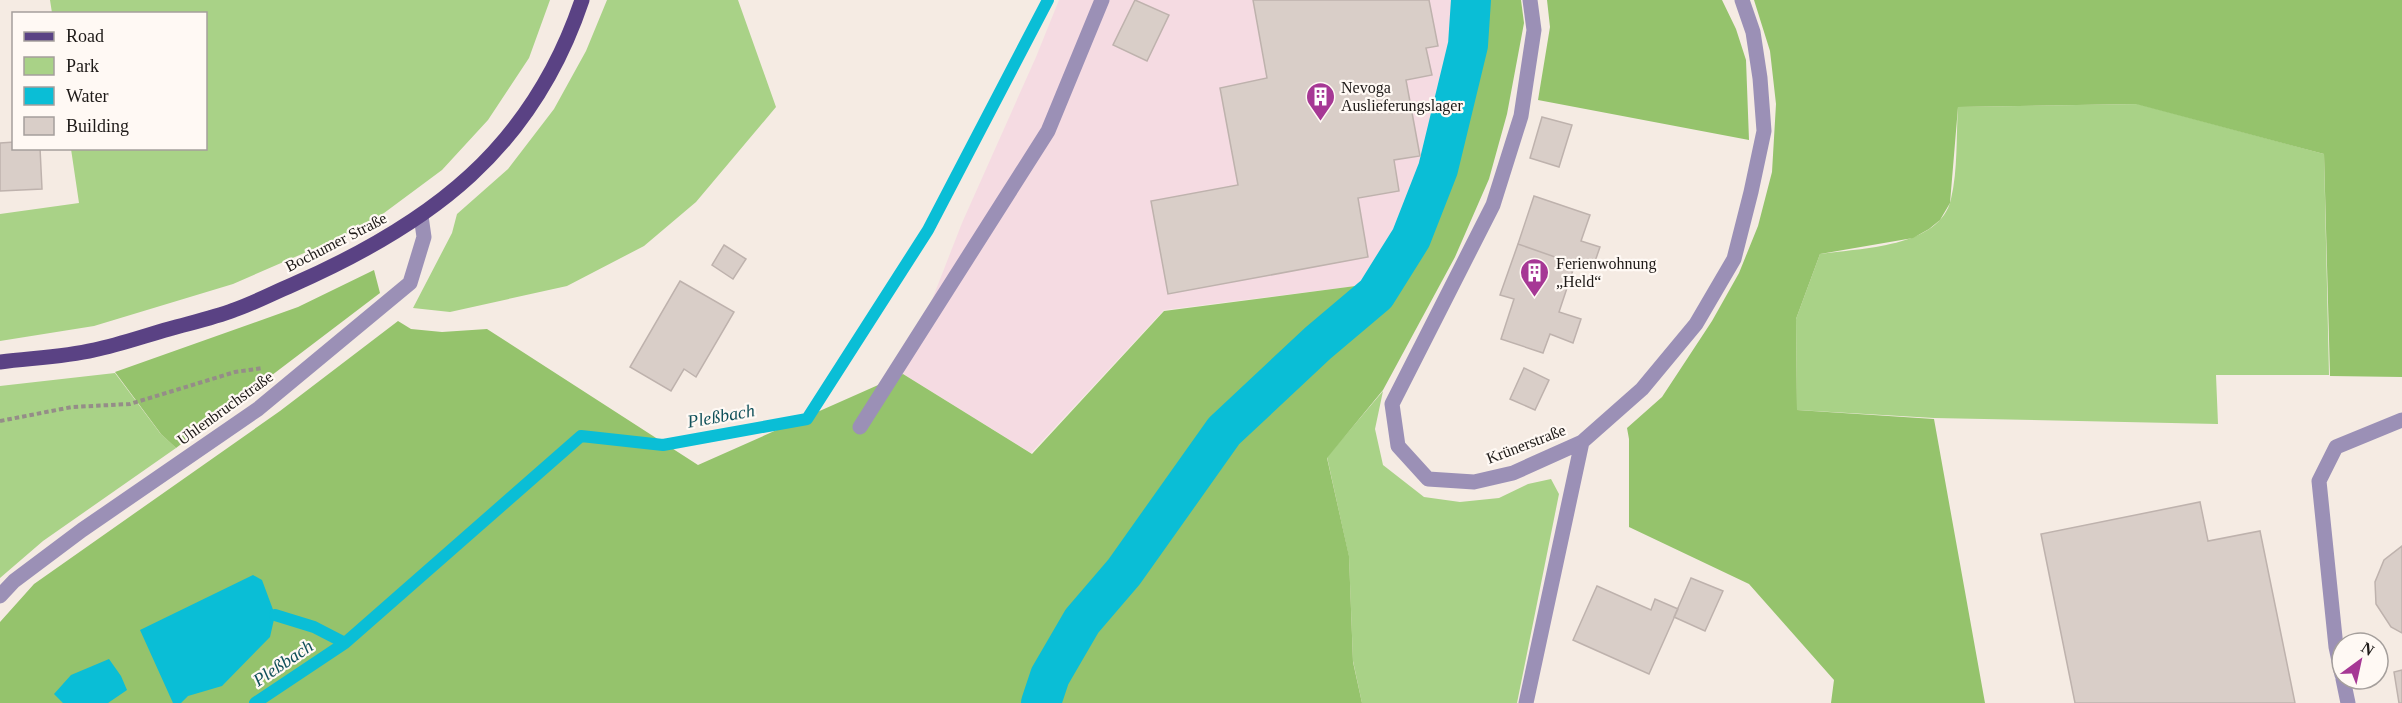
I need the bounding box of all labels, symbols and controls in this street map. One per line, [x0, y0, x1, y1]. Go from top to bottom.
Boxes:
legend [12, 12, 207, 150]
text: Road [66, 26, 104, 46]
text: Park [66, 56, 99, 76]
place label: Nevoga Auslieferungslager [1341, 79, 1463, 115]
building icon: Nevoga Auslieferungslager [1304, 80, 1336, 122]
text: Water [66, 86, 109, 106]
text: Building [66, 116, 129, 136]
street label: Bochumer Straße [282, 209, 390, 275]
place label: Ferienwohnung „Held“ [1556, 255, 1656, 290]
building icon: Ferienwohnung „Held“ [1519, 256, 1551, 298]
street label: Uhlenbruchstraße [174, 368, 276, 448]
water label: Pleßbach [685, 400, 756, 432]
street label: Krünerstraße [1484, 421, 1568, 467]
north arrow [2330, 631, 2390, 691]
water label: Pleßbach [248, 636, 317, 691]
text: N [2358, 639, 2378, 659]

